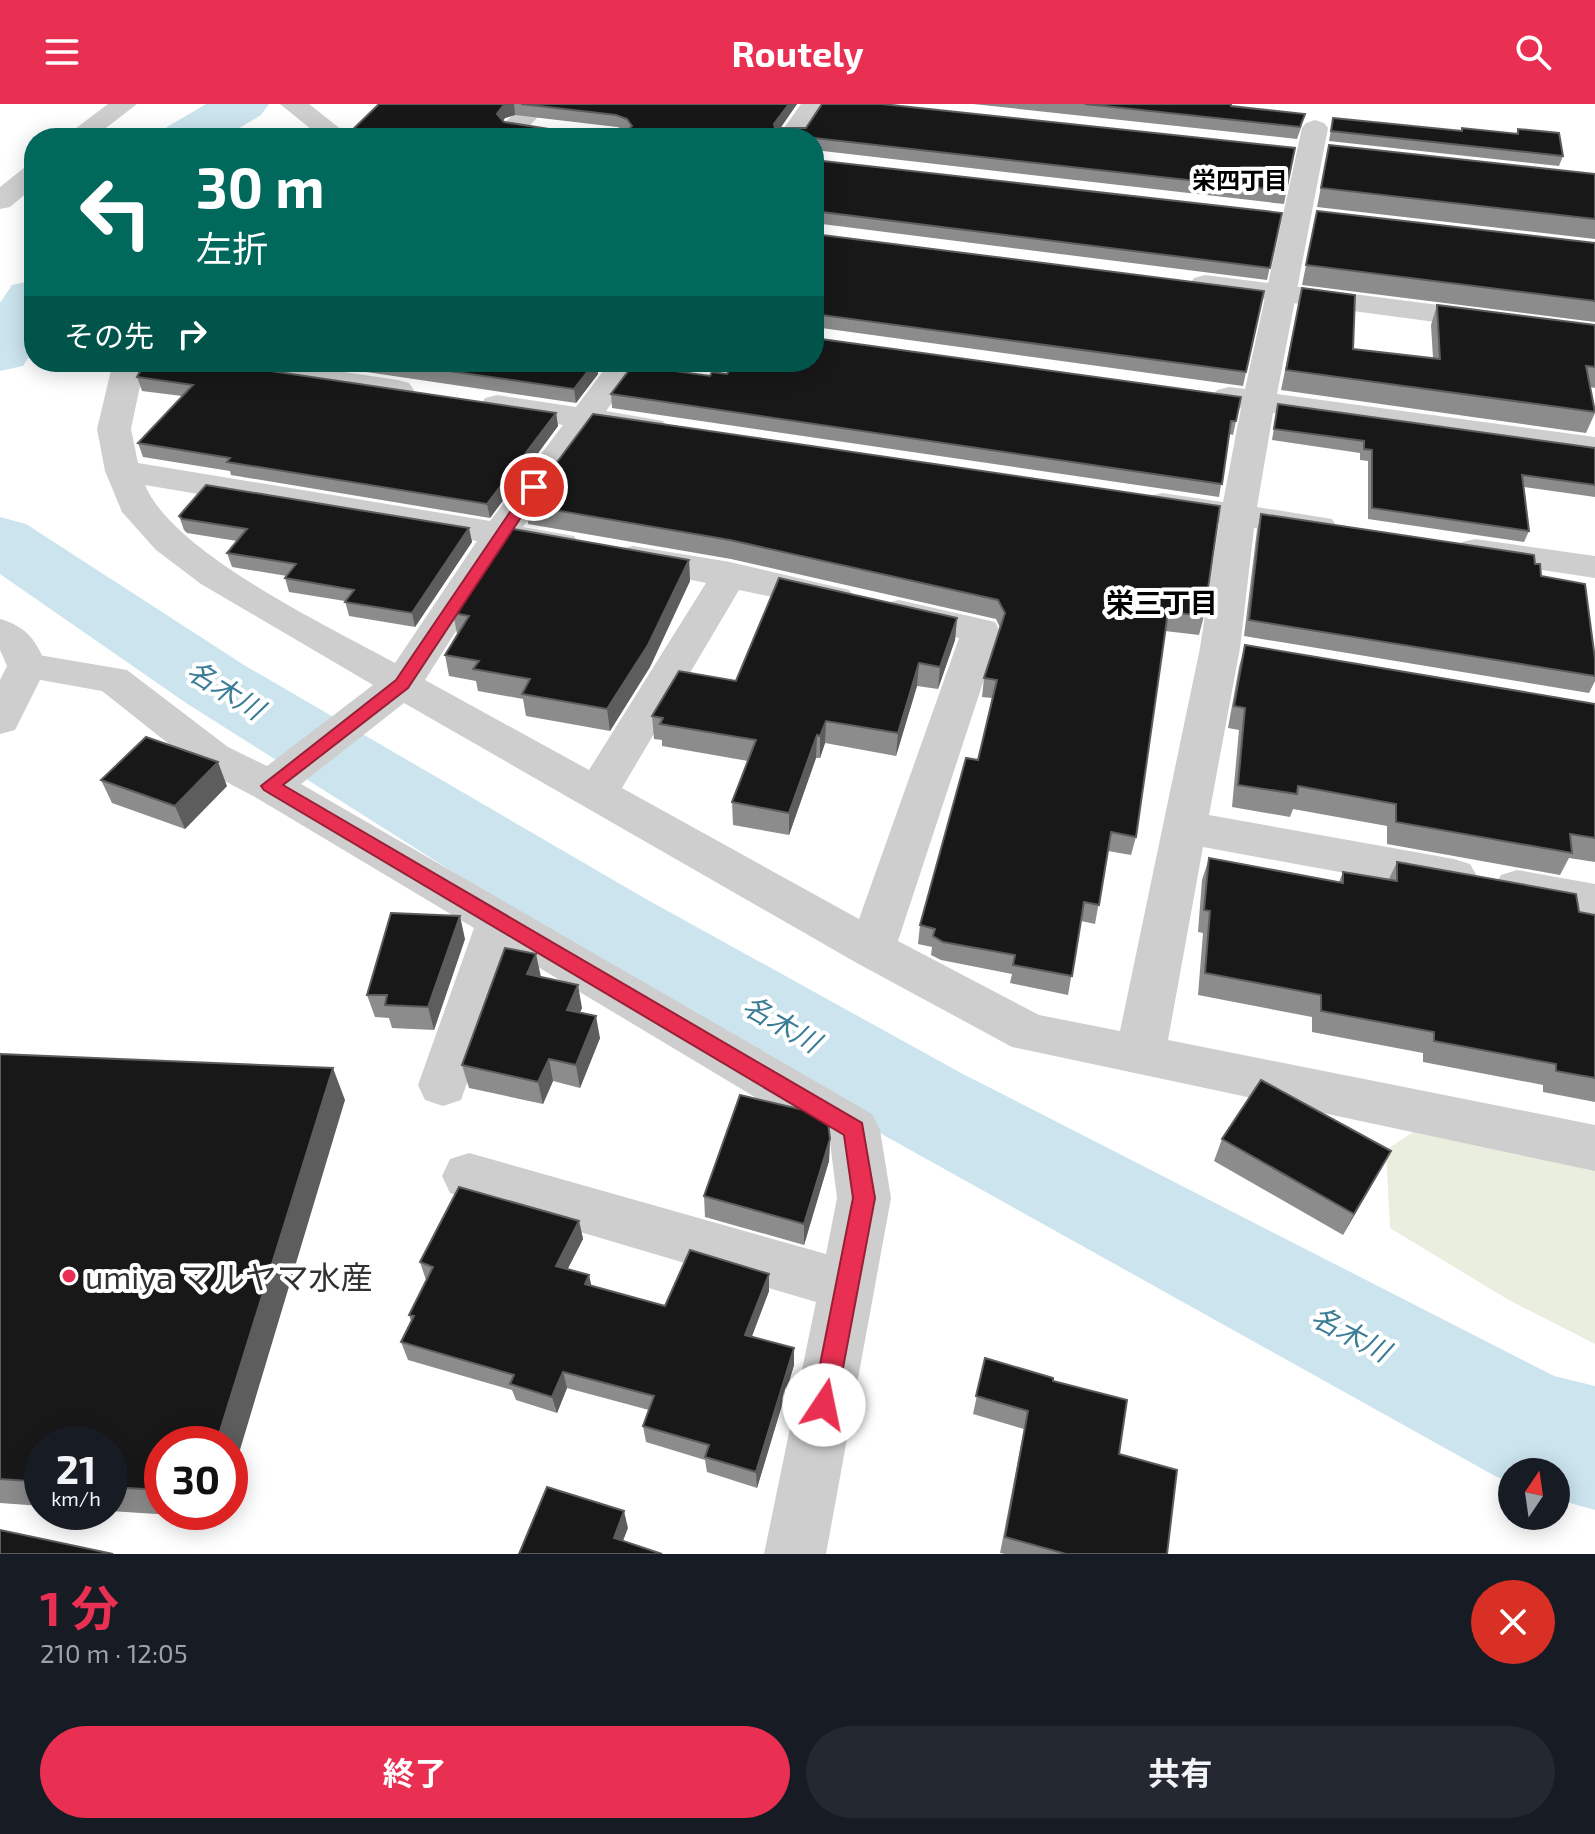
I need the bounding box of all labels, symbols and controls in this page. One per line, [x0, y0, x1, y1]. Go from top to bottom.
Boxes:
icon: menu [40, 30, 84, 74]
icon: search [1511, 30, 1555, 74]
text: Routely [731, 31, 864, 74]
text: 30 m [196, 152, 325, 219]
icon: left [64, 160, 168, 264]
district label: 栄四丁目 [1192, 165, 1288, 194]
text: 左折 [196, 226, 268, 269]
icon: right [170, 312, 214, 356]
text: その先 [64, 317, 154, 353]
pin [500, 453, 568, 521]
icon: arrive [512, 465, 556, 509]
district label: 栄三丁目 [1106, 585, 1218, 619]
water label: 名木川 [181, 652, 273, 727]
water label: 名木川 [737, 987, 829, 1060]
place label: umiya マルヤマ水産 [85, 1257, 373, 1295]
marker: umiya マルヤマ水産 [60, 1267, 78, 1285]
water label: 名木川 [1306, 1298, 1399, 1369]
position arrow [782, 1363, 866, 1447]
speed limit sign: 30 [144, 1426, 248, 1530]
text: 21 [56, 1444, 96, 1492]
north arrow [1498, 1458, 1570, 1530]
map controls [1498, 1458, 1570, 1530]
text: km/h [51, 1486, 101, 1510]
text: 1 分 [40, 1578, 119, 1636]
button: close [1471, 1580, 1555, 1664]
text: 210 m · 12:05 [40, 1637, 188, 1668]
button: 終了 [40, 1726, 790, 1818]
button: 共有 [806, 1726, 1555, 1818]

